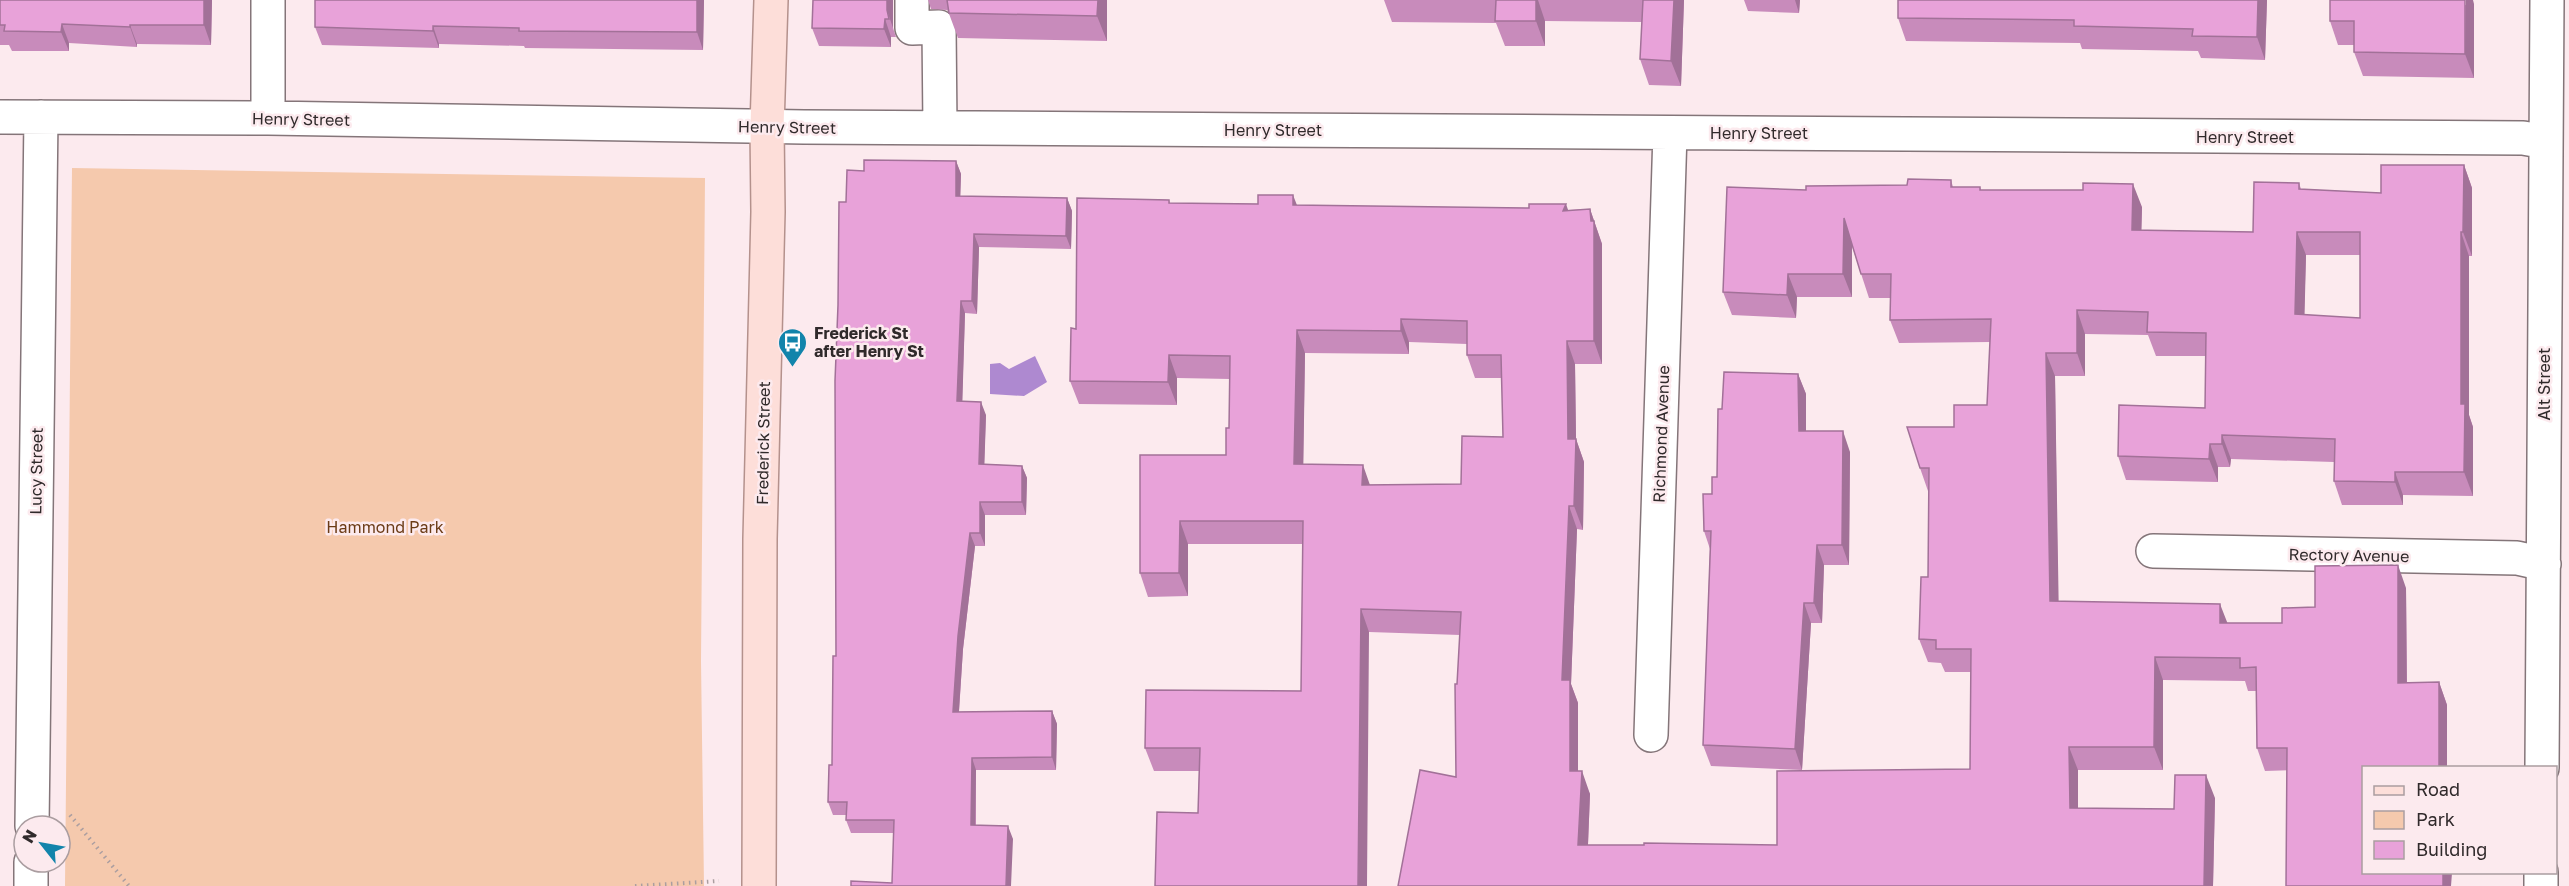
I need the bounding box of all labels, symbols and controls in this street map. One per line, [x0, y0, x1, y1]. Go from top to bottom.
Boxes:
street label: Henry Street [252, 108, 350, 130]
street label: Henry Street [738, 116, 836, 138]
street label: Henry Street [1224, 120, 1322, 140]
street label: Henry Street [1710, 123, 1808, 143]
street label: Henry Street [2196, 127, 2294, 147]
place label: Frederick St after Henry St [814, 323, 924, 361]
bus stop icon: Frederick St after Henry St [777, 326, 809, 368]
street label: Alt Street [2534, 348, 2554, 420]
street label: Richmond Avenue [1649, 365, 1673, 503]
street label: Frederick Street [752, 381, 774, 505]
street label: Lucy Street [25, 427, 47, 515]
park label: Hammond Park [326, 517, 444, 537]
street label: Rectory Avenue [2288, 544, 2410, 566]
legend [2362, 766, 2557, 874]
text: Road [2416, 778, 2460, 800]
text: Park [2416, 808, 2455, 830]
north arrow [12, 814, 72, 874]
text: N [17, 826, 41, 847]
text: Building [2416, 838, 2487, 860]

